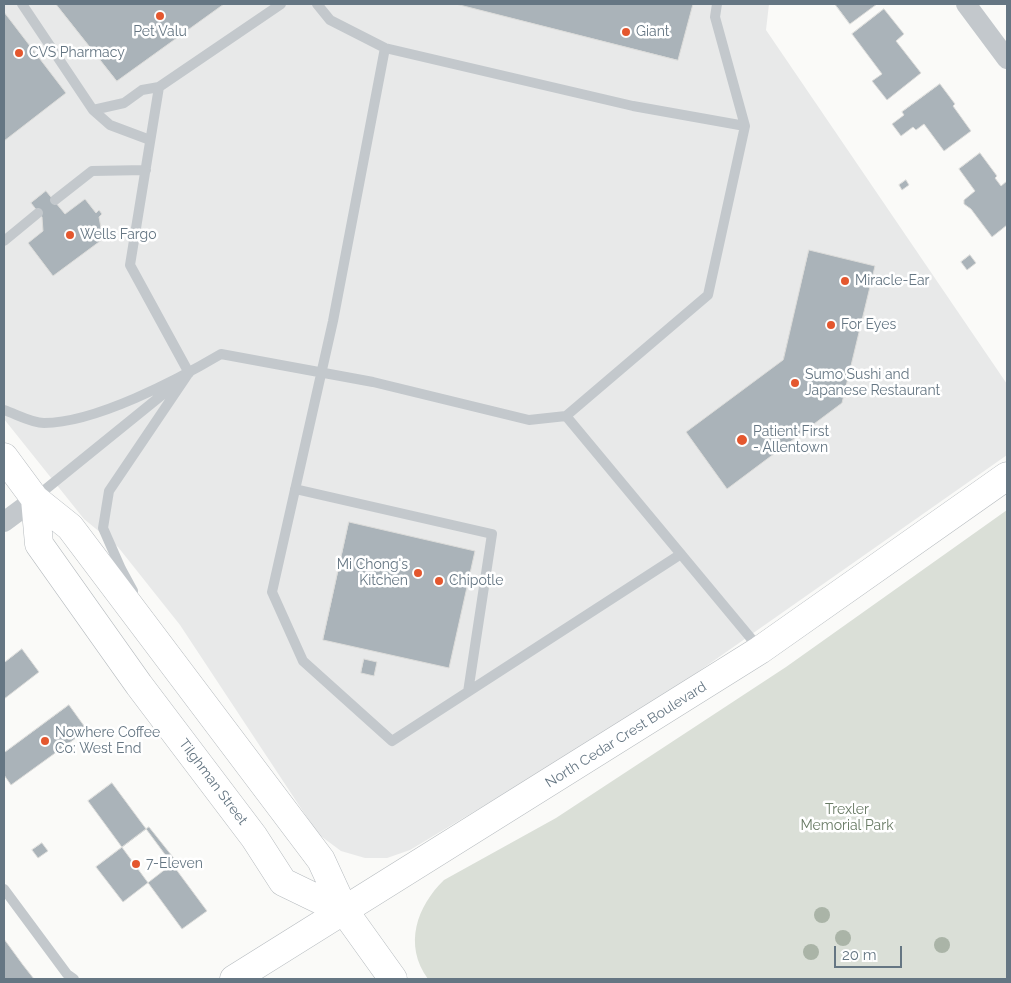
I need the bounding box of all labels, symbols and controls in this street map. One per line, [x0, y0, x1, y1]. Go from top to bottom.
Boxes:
marker: Pet Valu [154, 10, 166, 22]
place label: Pet Valu [133, 24, 187, 40]
place label: Giant [636, 24, 669, 40]
marker: Giant [620, 26, 632, 38]
place label: CVS Pharmacy [29, 45, 125, 61]
marker: CVS Pharmacy [13, 47, 25, 59]
place label: Wells Fargo [80, 227, 157, 243]
marker: Wells Fargo [64, 229, 76, 241]
place label: Miracle-Ear [855, 273, 929, 289]
marker: Miracle-Ear [839, 275, 851, 287]
place label: For Eyes [841, 317, 896, 333]
marker: For Eyes [825, 319, 837, 331]
place label: Sumo Sushi and Japanese Restaurant [805, 367, 940, 400]
marker: Sumo Sushi and Japanese Restaurant [789, 377, 801, 389]
place label: Patient First - Allentown [753, 424, 829, 457]
marker: Patient First - Allentown [735, 433, 749, 447]
place label: Mi Chong's Kitchen [337, 557, 408, 590]
marker: Mi Chong's Kitchen [412, 567, 424, 579]
place label: Chipotle [449, 573, 503, 589]
marker: Chipotle [433, 575, 445, 587]
street label: North Cedar Crest Boulevard [542, 678, 710, 792]
place label: Nowhere Coffee Co: West End [55, 725, 160, 758]
marker: Nowhere Coffee Co: West End [39, 735, 51, 747]
street label: Tilghman Street [175, 736, 251, 828]
park label: Trexler Memorial Park [800, 802, 894, 834]
place label: 7-Eleven [146, 856, 203, 872]
marker: 7-Eleven [130, 858, 142, 870]
scale bar [836, 936, 904, 968]
text: 20 m [842, 946, 877, 964]

